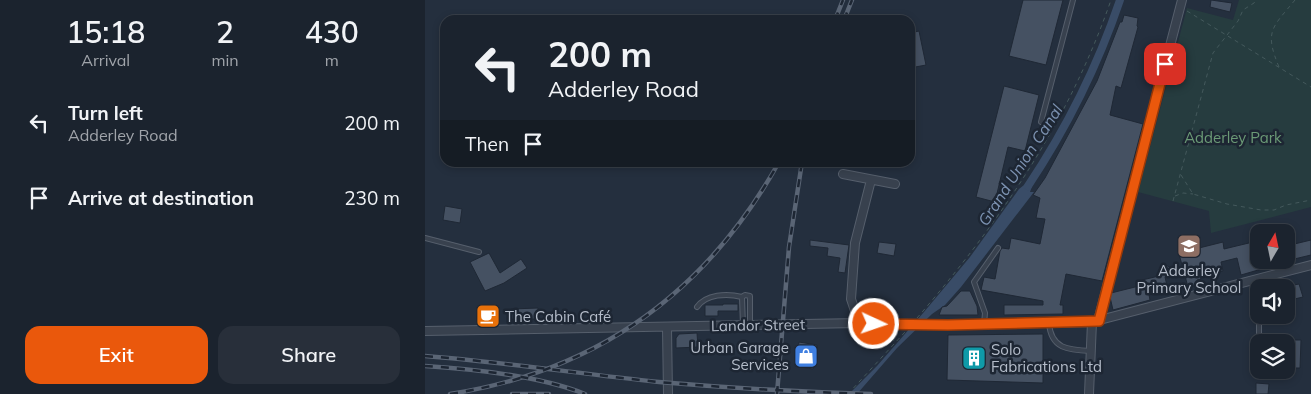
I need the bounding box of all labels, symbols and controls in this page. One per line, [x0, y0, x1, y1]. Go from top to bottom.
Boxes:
text: 15:18 [66, 13, 145, 51]
text: 2 [216, 13, 234, 51]
text: 430 [305, 13, 359, 51]
text: 200 m [548, 32, 652, 76]
icon: left [465, 35, 530, 100]
pin [1144, 43, 1186, 85]
text: Arrival [81, 50, 130, 70]
text: min [211, 50, 239, 70]
text: m [325, 50, 339, 70]
icon: arrive [1151, 50, 1179, 78]
text: Adderley Road [548, 75, 699, 103]
water label: Grand Union Canal [973, 100, 1067, 229]
text: Turn left [68, 101, 143, 125]
icon: left [25, 109, 53, 137]
text: 200 m [344, 111, 400, 135]
text: Adderley Road [68, 125, 178, 145]
park label: Adderley Park [1184, 128, 1282, 147]
icon: arrive [519, 130, 547, 158]
text: Then [465, 132, 509, 156]
icon: arrive [25, 184, 53, 212]
text: Arrive at destination [68, 186, 254, 210]
text: 230 m [344, 186, 400, 210]
north arrow [1250, 224, 1295, 269]
map controls [1250, 224, 1295, 379]
school or university icon: Adderley Primary School [1176, 233, 1202, 259]
place label: Adderley Primary School [1137, 261, 1241, 297]
button: sound [1250, 279, 1295, 324]
position arrow [847, 297, 899, 349]
cafe icon: The Cabin Café [475, 303, 501, 329]
place label: The Cabin Café [505, 307, 611, 326]
street label: Landor Street [711, 315, 805, 335]
button: Exit [25, 326, 208, 384]
button: Share [218, 326, 400, 384]
button: layers [1250, 334, 1295, 379]
place label: Urban Garage Services [690, 338, 789, 374]
place label: Solo Fabrications Ltd [991, 340, 1102, 376]
shop icon: Urban Garage Services [793, 343, 819, 369]
building icon: Solo Fabrications Ltd [961, 345, 987, 371]

